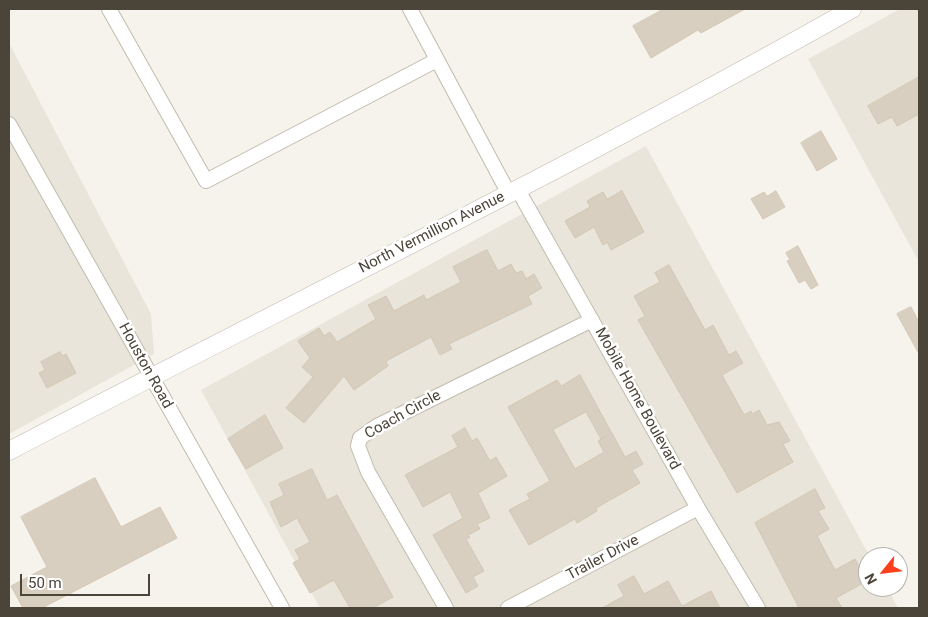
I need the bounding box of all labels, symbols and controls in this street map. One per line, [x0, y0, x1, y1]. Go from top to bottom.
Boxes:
street label: North Vermillion Avenue [356, 188, 508, 278]
street label: Houston Road [114, 320, 176, 412]
street label: Mobile Home Boulevard [590, 325, 684, 473]
street label: Coach Circle [362, 387, 444, 443]
street label: Trailer Drive [564, 531, 642, 585]
north arrow [858, 547, 908, 597]
scale bar [22, 564, 152, 596]
text: N [861, 571, 880, 587]
text: 50 m [28, 574, 62, 592]

